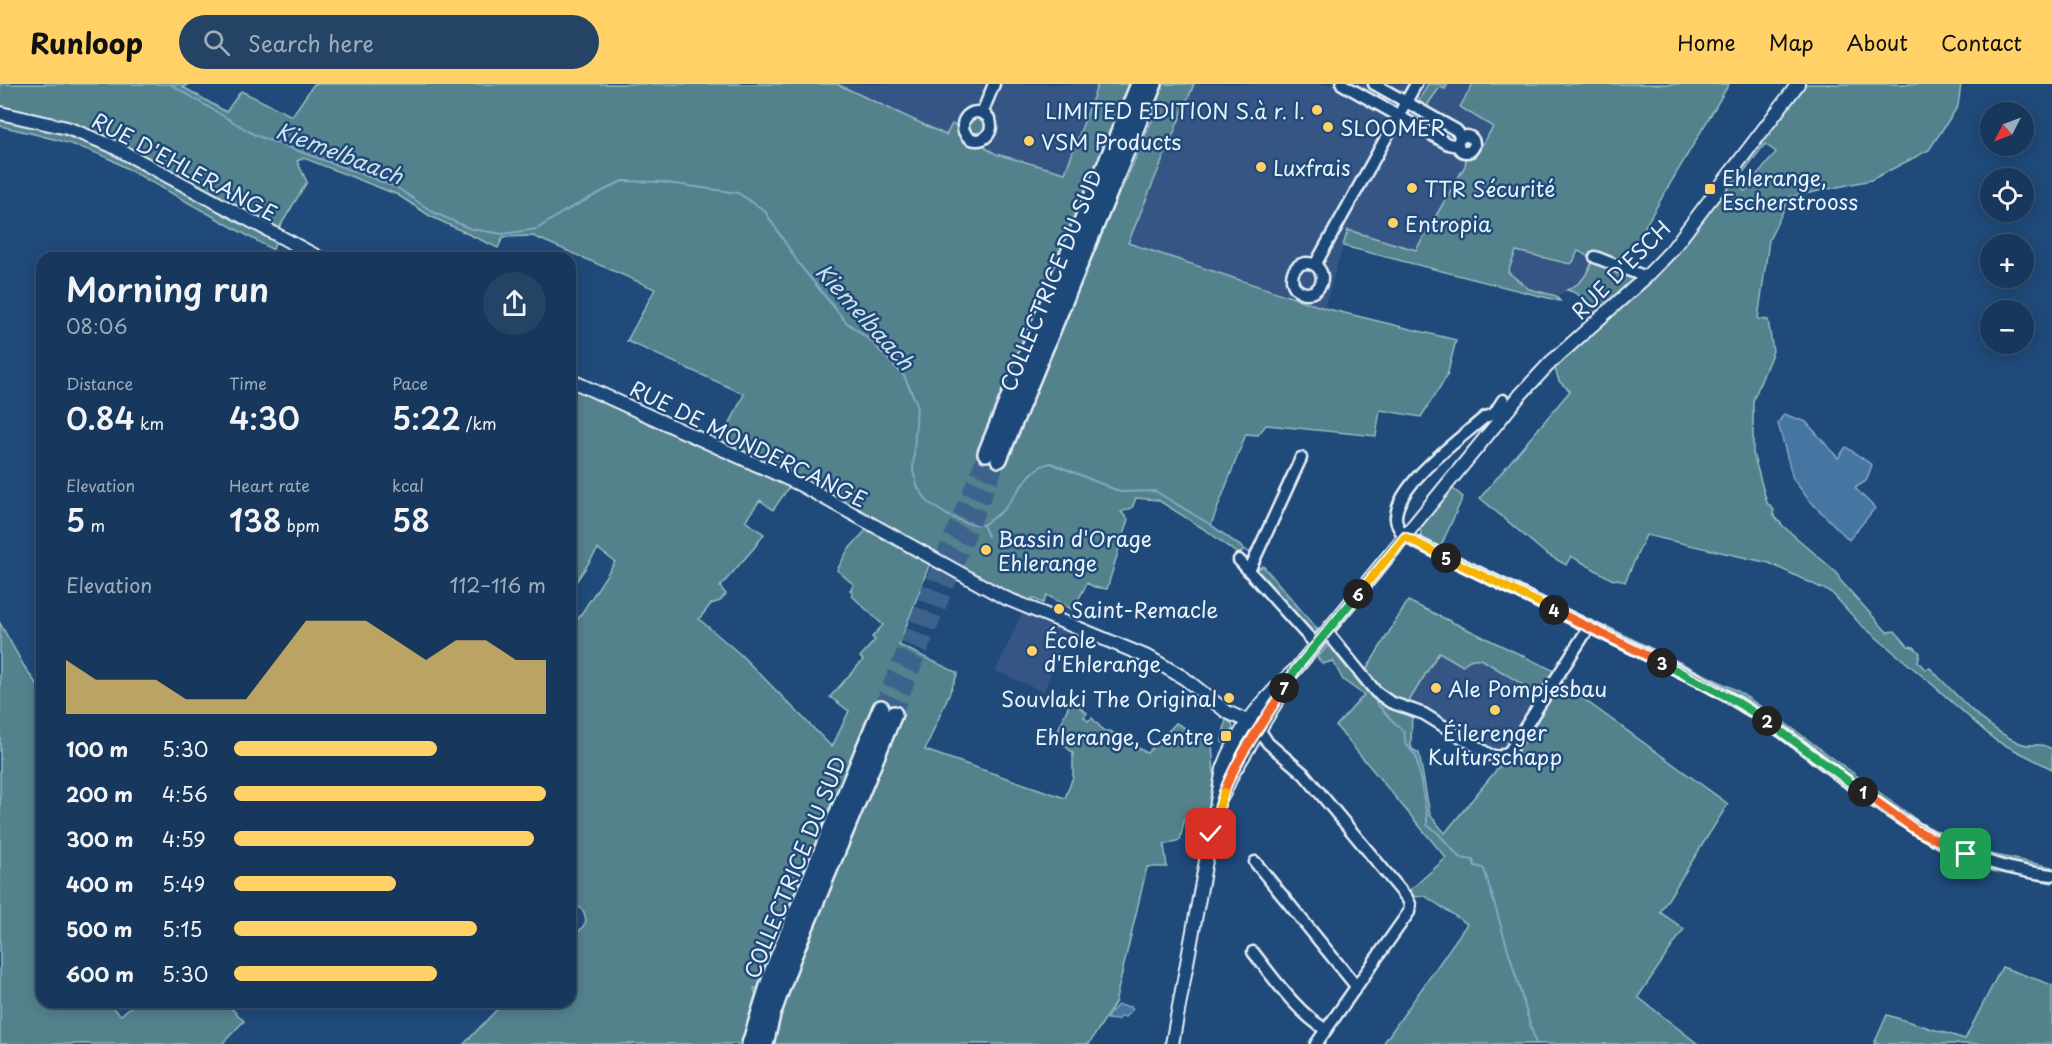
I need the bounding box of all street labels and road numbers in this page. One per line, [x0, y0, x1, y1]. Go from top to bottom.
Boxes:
street label: RUE D'EHLERANGE [87, 104, 283, 228]
street label: COLLECTRICE DU SUD [991, 164, 1109, 396]
street label: RUE D'ESCH [1563, 212, 1677, 326]
street label: RUE DE MONDERCANGE [625, 372, 873, 514]
street label: COLLECTRICE DU SUD [735, 751, 853, 983]

